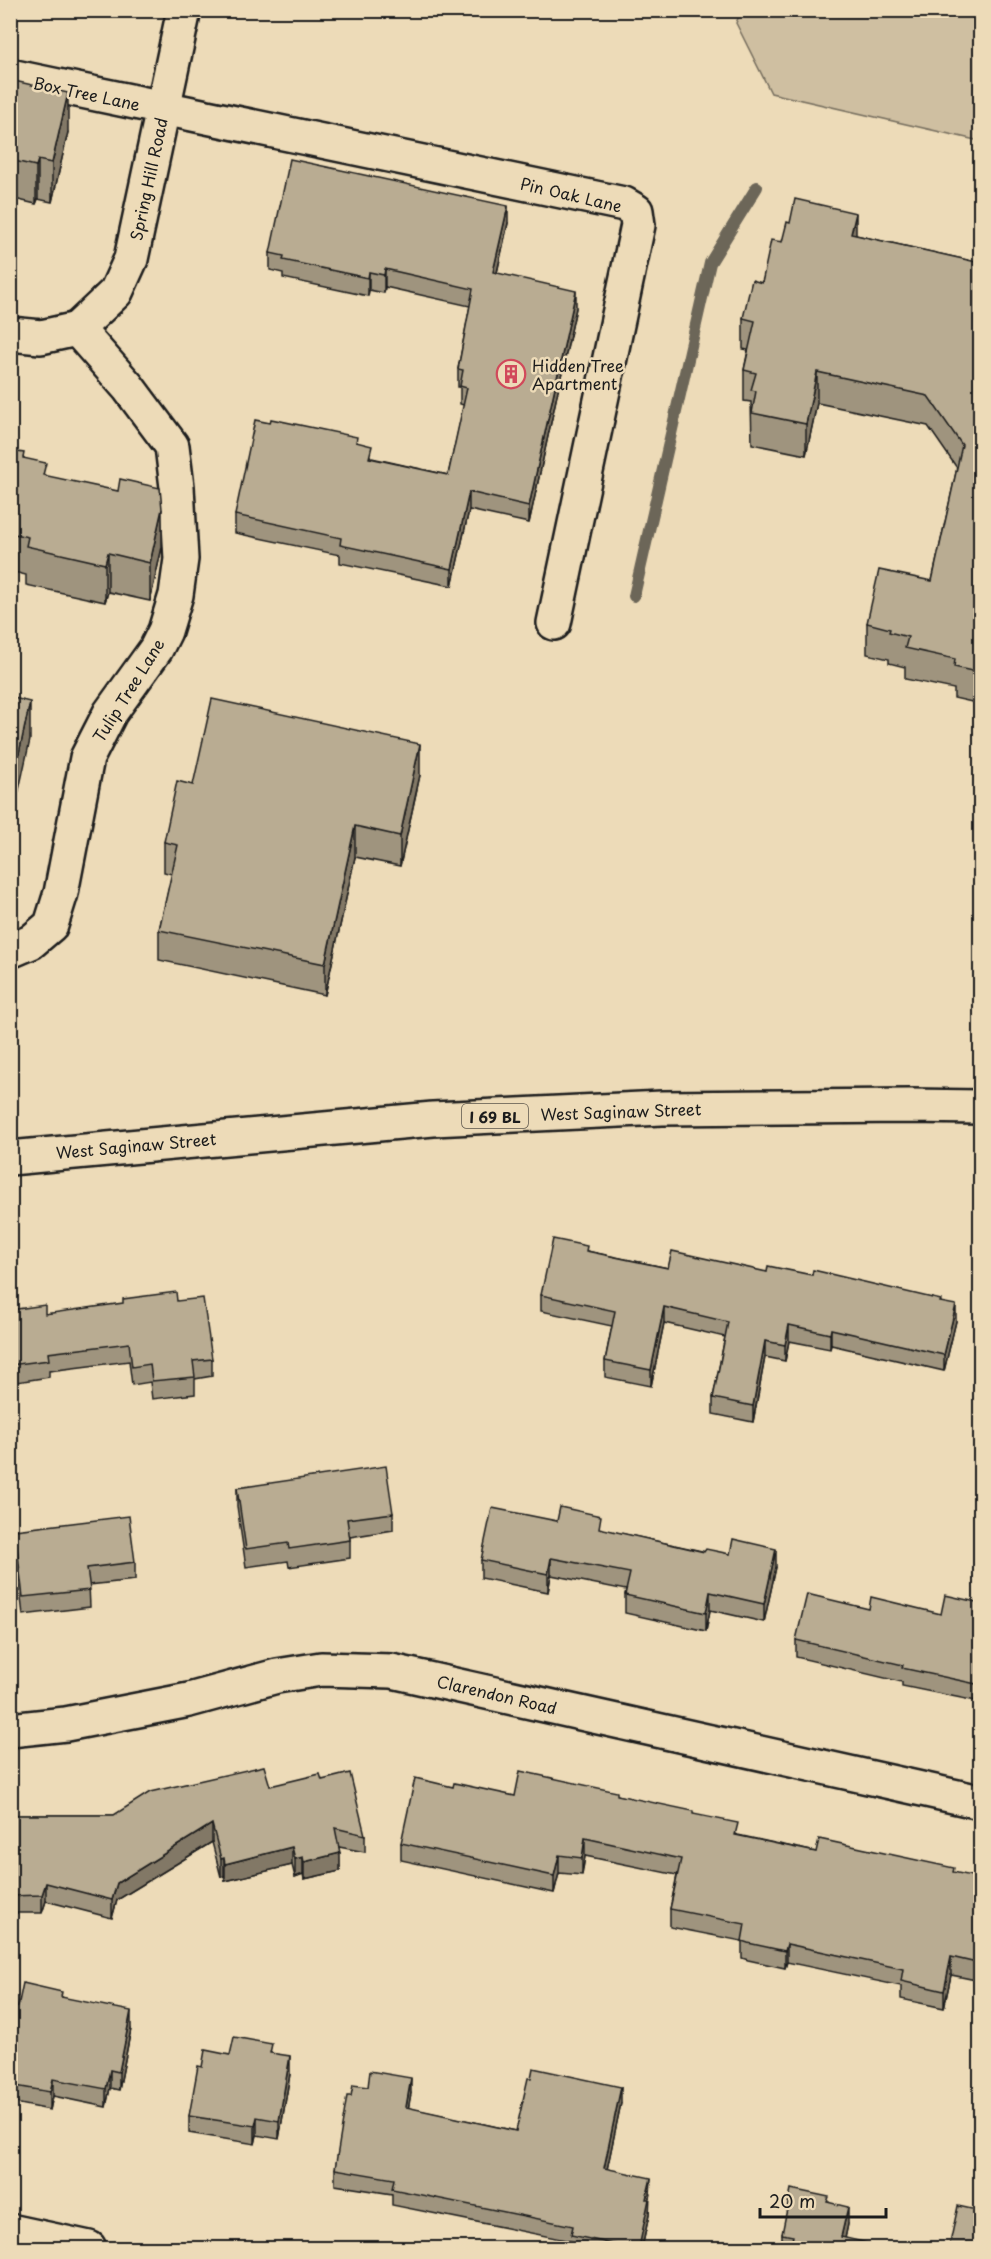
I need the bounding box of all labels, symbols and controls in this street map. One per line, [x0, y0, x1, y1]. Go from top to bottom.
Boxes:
street label: Box Tree Lane [31, 70, 143, 116]
street label: Spring Hill Road [123, 115, 173, 243]
street label: Pin Oak Lane [518, 171, 624, 217]
place label: Hidden Tree Apartment [532, 353, 624, 395]
building icon: Hidden Tree Apartment [495, 358, 527, 390]
street label: Tulip Tree Lane [86, 633, 170, 747]
street label: West Saginaw Street [540, 1096, 702, 1126]
road number: I 69 BL [462, 1104, 528, 1128]
street label: West Saginaw Street [55, 1126, 218, 1164]
street label: Clarendon Road [435, 1669, 559, 1719]
scale bar [760, 2181, 886, 2219]
text: 20 m [769, 2187, 815, 2214]

